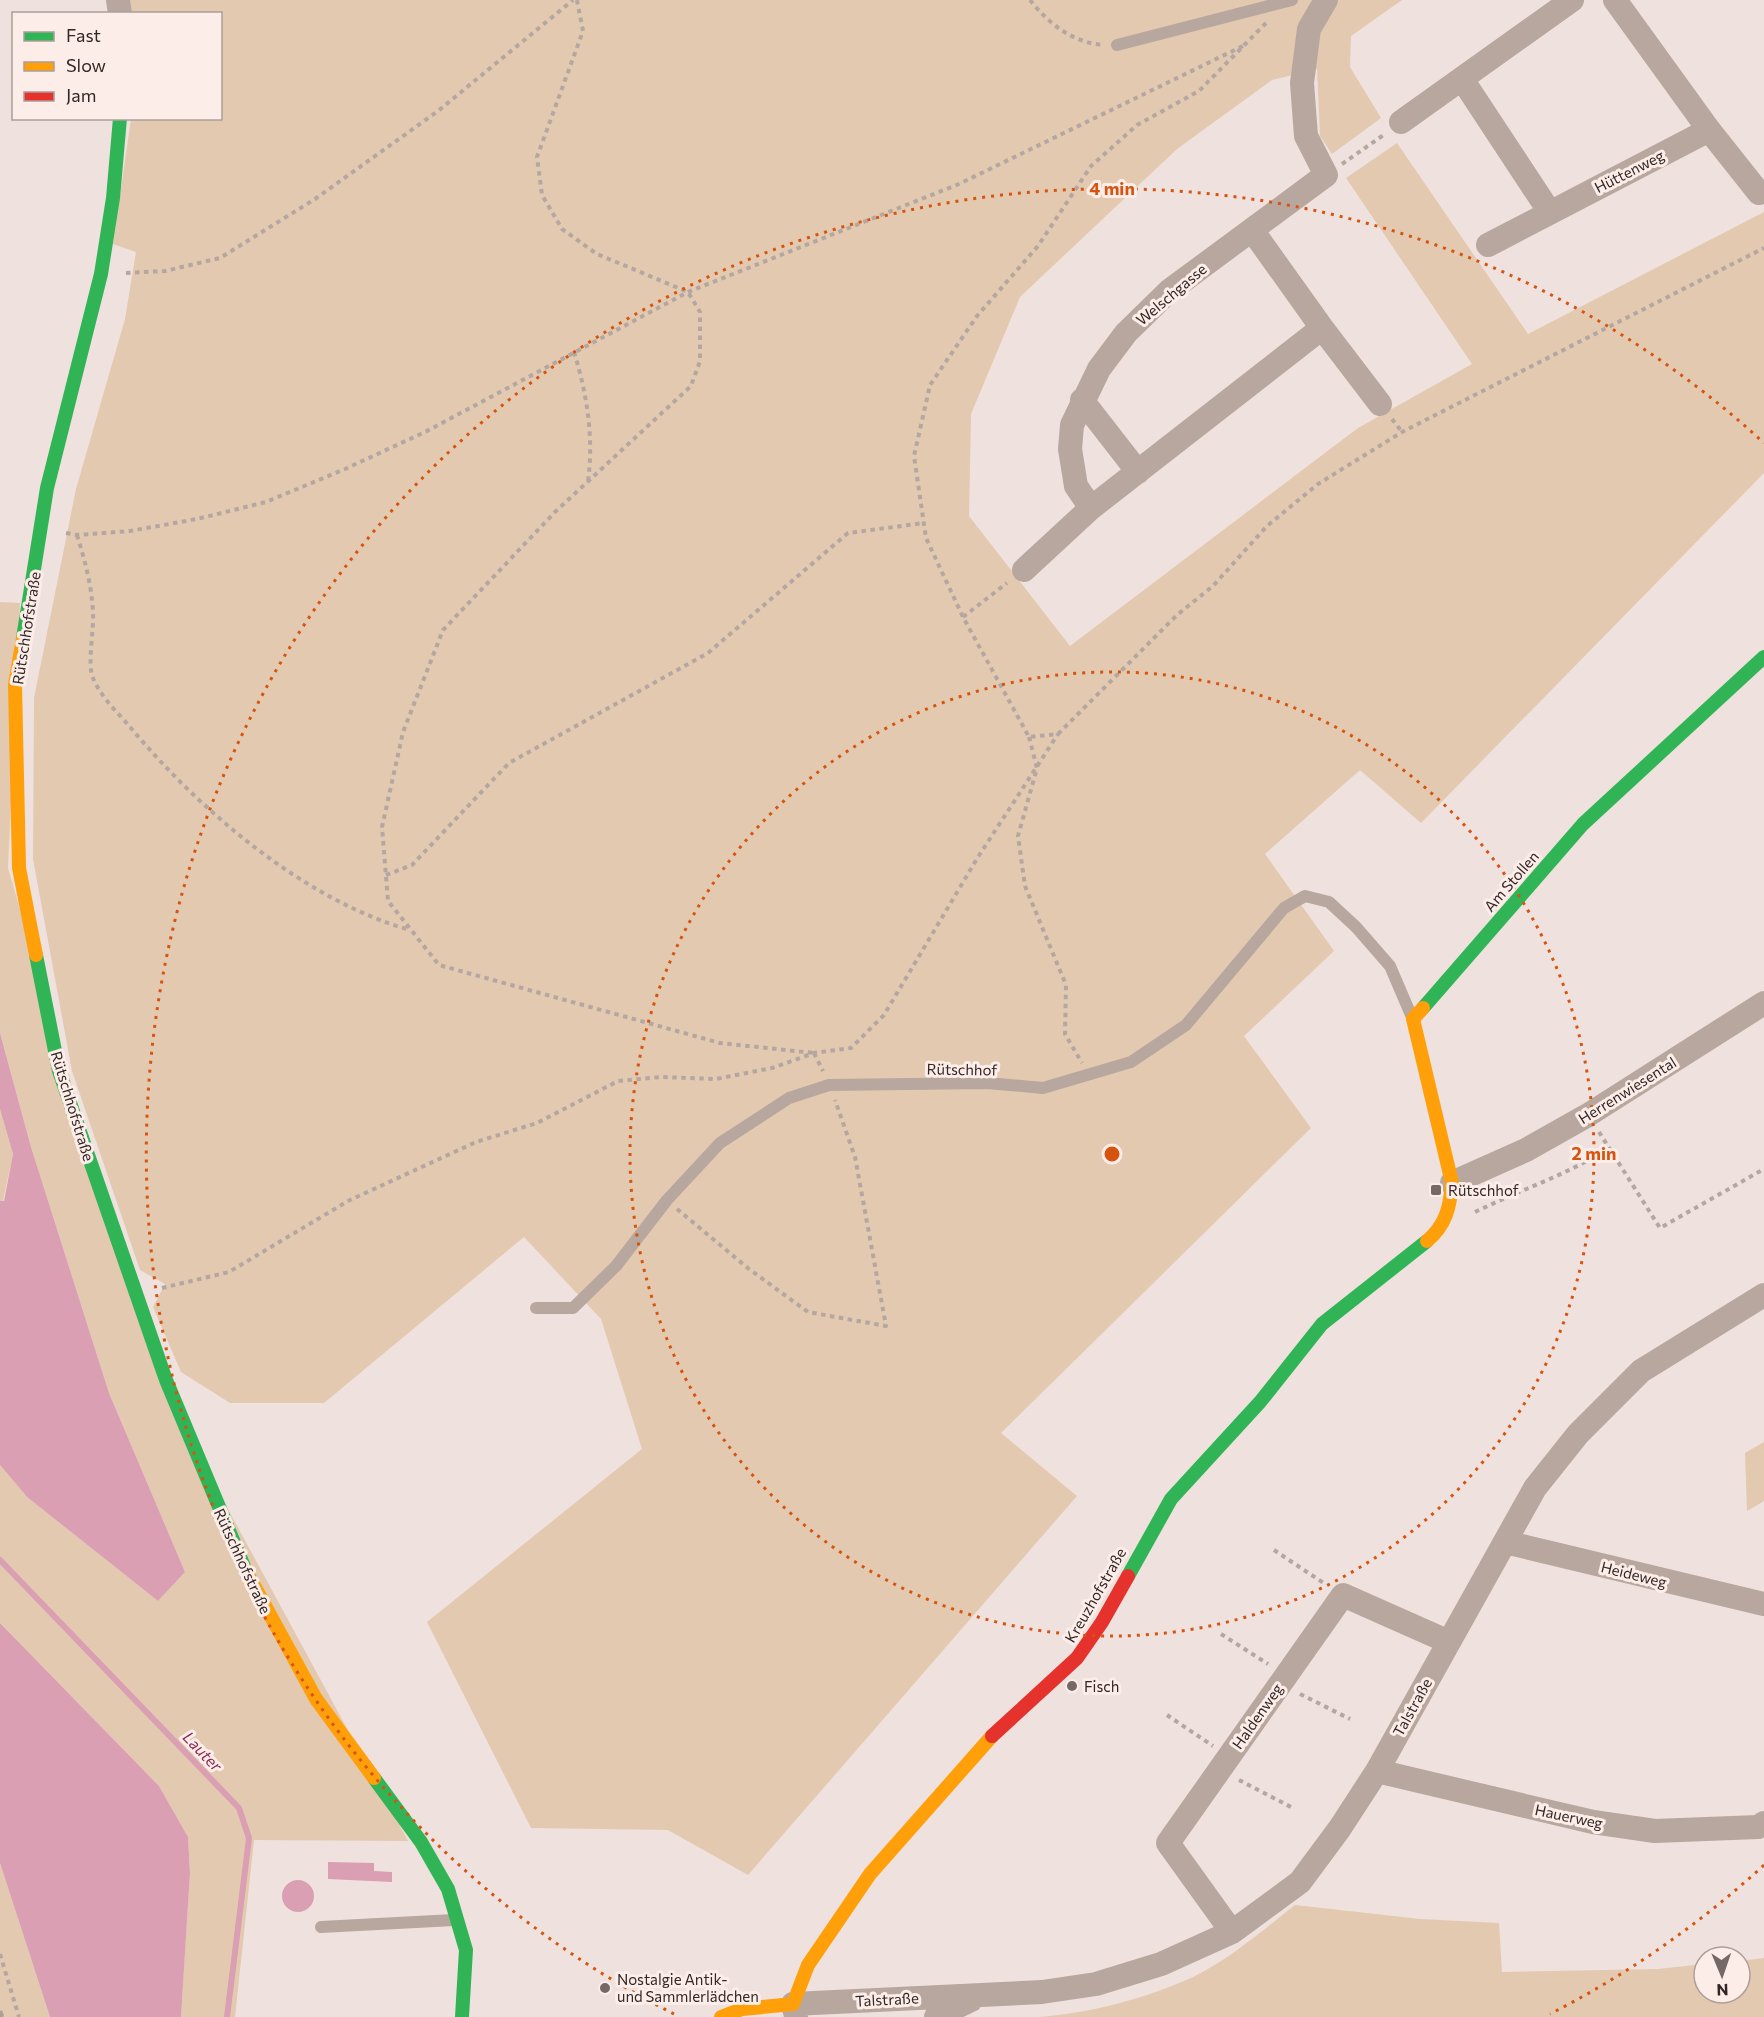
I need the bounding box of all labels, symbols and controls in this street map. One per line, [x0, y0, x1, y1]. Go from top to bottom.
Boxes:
legend [12, 12, 222, 120]
text: Fast [66, 24, 101, 46]
text: Slow [66, 54, 106, 76]
text: Jam [66, 84, 96, 106]
street label: Hüttenweg [1591, 146, 1667, 196]
text: 4 min [1089, 177, 1135, 199]
street label: Welschgasse [1132, 259, 1210, 329]
street label: Rütschhofstraße [8, 570, 44, 686]
street label: Am Stollen [1480, 847, 1542, 915]
street label: Rütschhofstraße [48, 1049, 98, 1163]
street label: Herrenwiesental [1575, 1053, 1679, 1127]
street label: Rütschhof [926, 1059, 998, 1079]
text: 2 min [1572, 1142, 1616, 1164]
centre of rings [1102, 1144, 1122, 1164]
place label: Rütschhof [1448, 1181, 1519, 1199]
marker: Rütschhof [1429, 1183, 1443, 1197]
street label: Rütschhofstraße [211, 1505, 275, 1617]
street label: Kreuzhofstraße [1061, 1544, 1129, 1646]
street label: Heideweg [1599, 1557, 1669, 1591]
street label: Talstraße [1389, 1675, 1435, 1739]
place label: Fisch [1084, 1677, 1119, 1695]
marker: Fisch [1065, 1679, 1079, 1693]
street label: Haldenweg [1228, 1680, 1286, 1752]
water label: Lauter [180, 1727, 227, 1775]
street label: Hauerweg [1533, 1800, 1605, 1832]
north arrow [1692, 1945, 1752, 2005]
place label: Nostalgie Antik- und Sammlerlädchen [617, 1970, 759, 2005]
marker: Nostalgie Antik- und Sammlerlädchen [598, 1981, 612, 1995]
text: N [1716, 1981, 1729, 2000]
street label: Talstraße [855, 1988, 919, 2010]

